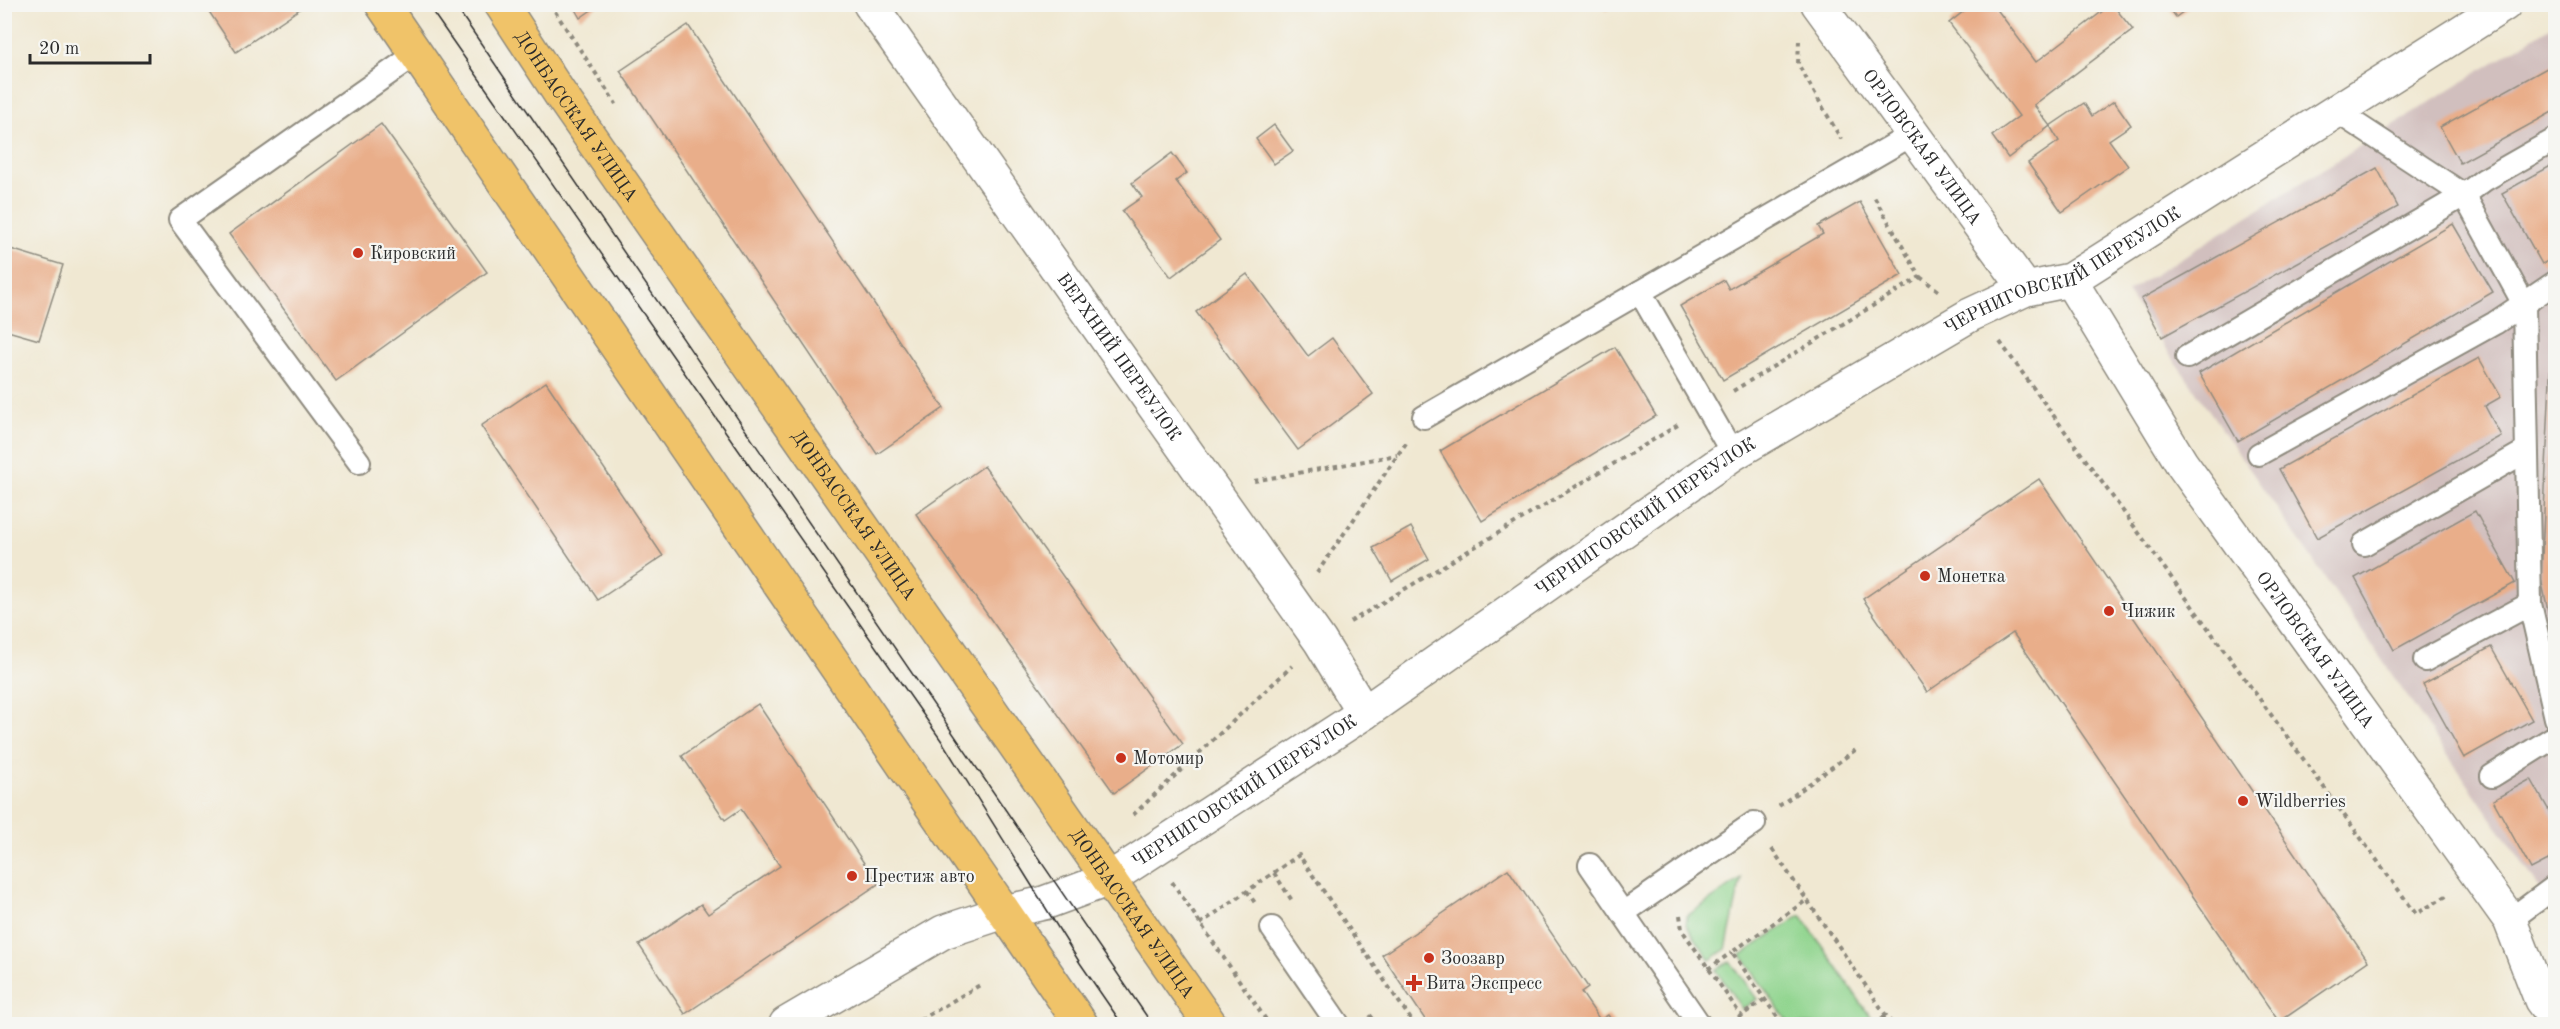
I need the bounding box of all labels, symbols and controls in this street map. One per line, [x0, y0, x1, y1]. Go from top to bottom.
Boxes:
scale bar [30, 27, 150, 65]
street label: ДОНБАССКАЯ УЛИЦА [511, 28, 640, 205]
text: 20 m [39, 40, 79, 58]
street label: ОРЛОВСКАЯ УЛИЦА [1859, 66, 1984, 229]
street label: ЧЕРНИГОВСКИЙ ПЕРЕУЛОК [1942, 204, 2184, 338]
place label: Кировский [370, 245, 456, 263]
marker: Кировский [351, 246, 365, 260]
street label: ВЕРХНИЙ ПЕРЕУЛОК [1053, 270, 1184, 445]
street label: ДОНБАССКАЯ УЛИЦА [788, 427, 919, 604]
street label: ЧЕРНИГОВСКИЙ ПЕРЕУЛОК [1532, 435, 1759, 600]
place label: Монетка [1937, 568, 2006, 586]
marker: Монетка [1918, 569, 1932, 583]
street label: ОРЛОВСКАЯ УЛИЦА [2252, 569, 2377, 732]
place label: Чижик [2121, 603, 2176, 621]
marker: Чижик [2102, 604, 2116, 618]
street label: ЧЕРНИГОВСКИЙ ПЕРЕУЛОК [1129, 712, 1360, 871]
place label: Мотомир [1133, 750, 1204, 768]
marker: Мотомир [1114, 751, 1128, 765]
place label: Wildberries [2255, 793, 2346, 811]
marker: Wildberries [2236, 794, 2250, 808]
street label: ДОНБАССКАЯ УЛИЦА [1066, 826, 1197, 1002]
place label: Престиж авто [864, 868, 975, 886]
marker: Престиж авто [845, 869, 859, 883]
place label: Зоозавр [1441, 950, 1505, 968]
marker: Зоозавр [1422, 951, 1436, 965]
place label: Вита Экспресс [1426, 975, 1542, 993]
marker: Вита Экспресс [1407, 976, 1421, 990]

